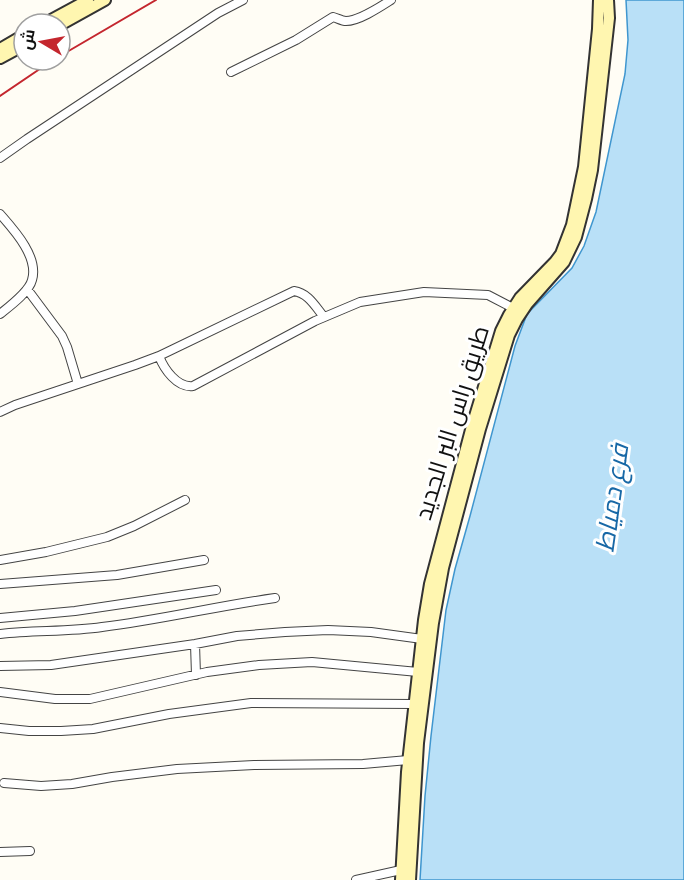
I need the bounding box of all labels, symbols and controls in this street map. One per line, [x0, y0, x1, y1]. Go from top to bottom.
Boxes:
north arrow [12, 12, 72, 72]
text: ش [15, 27, 42, 52]
street label: طريق راس البر الجديد [406, 321, 500, 525]
water label: فرع دمياط [586, 439, 641, 555]

